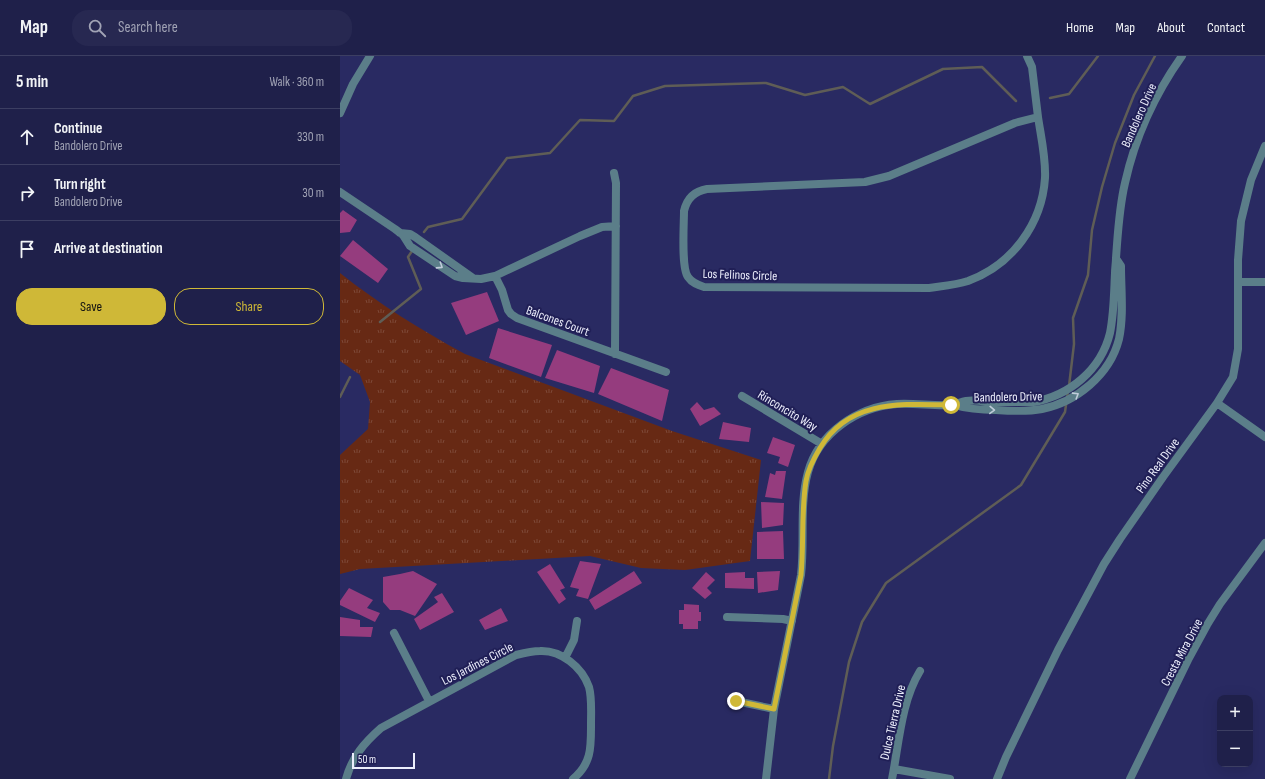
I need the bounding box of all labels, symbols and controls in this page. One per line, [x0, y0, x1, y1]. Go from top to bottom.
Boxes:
search box [72, 10, 352, 46]
text: Map [20, 16, 48, 39]
icon: search [86, 17, 108, 39]
text: Search here [118, 18, 178, 37]
text: Home [1066, 19, 1094, 36]
text: Map [1116, 19, 1135, 36]
text: About [1157, 19, 1185, 36]
text: Contact [1207, 19, 1245, 36]
text: 5 min [16, 72, 48, 92]
text: Walk · 360 m [269, 74, 324, 90]
street label: Bandolero Drive [1118, 81, 1160, 150]
text: Continue [54, 119, 103, 138]
icon: ahead [16, 126, 38, 148]
text: 330 m [297, 129, 324, 145]
text: Bandolero Drive [54, 138, 123, 154]
text: Turn right [54, 175, 106, 194]
icon: right [16, 182, 38, 204]
text: 30 m [302, 185, 324, 201]
text: Bandolero Drive [54, 194, 123, 210]
icon: arrive [16, 238, 38, 260]
text: Arrive at destination [54, 239, 163, 258]
one-way arrow [436, 261, 443, 268]
street label: Los Felinos Circle [702, 266, 778, 284]
button: Save [16, 288, 166, 325]
button: Share [174, 288, 324, 325]
street label: Balcones Court [524, 302, 592, 340]
street label: Rinconcito Way [755, 387, 820, 435]
street label: Bandolero Drive [974, 388, 1042, 406]
one-way arrow [1072, 393, 1079, 400]
route start [942, 396, 960, 414]
one-way arrow [989, 406, 995, 414]
street label: Pino Real Drive [1132, 435, 1183, 496]
street label: Cresta Mira Drive [1157, 616, 1206, 689]
street label: Los Jardines Circle [439, 639, 516, 689]
street label: Dulce Tierra Drive [877, 683, 909, 761]
route end [727, 692, 745, 710]
map controls [1217, 695, 1253, 767]
button: + [1217, 695, 1253, 731]
button: − [1217, 731, 1253, 767]
scale bar [352, 751, 415, 770]
text: 50 m [358, 753, 376, 766]

